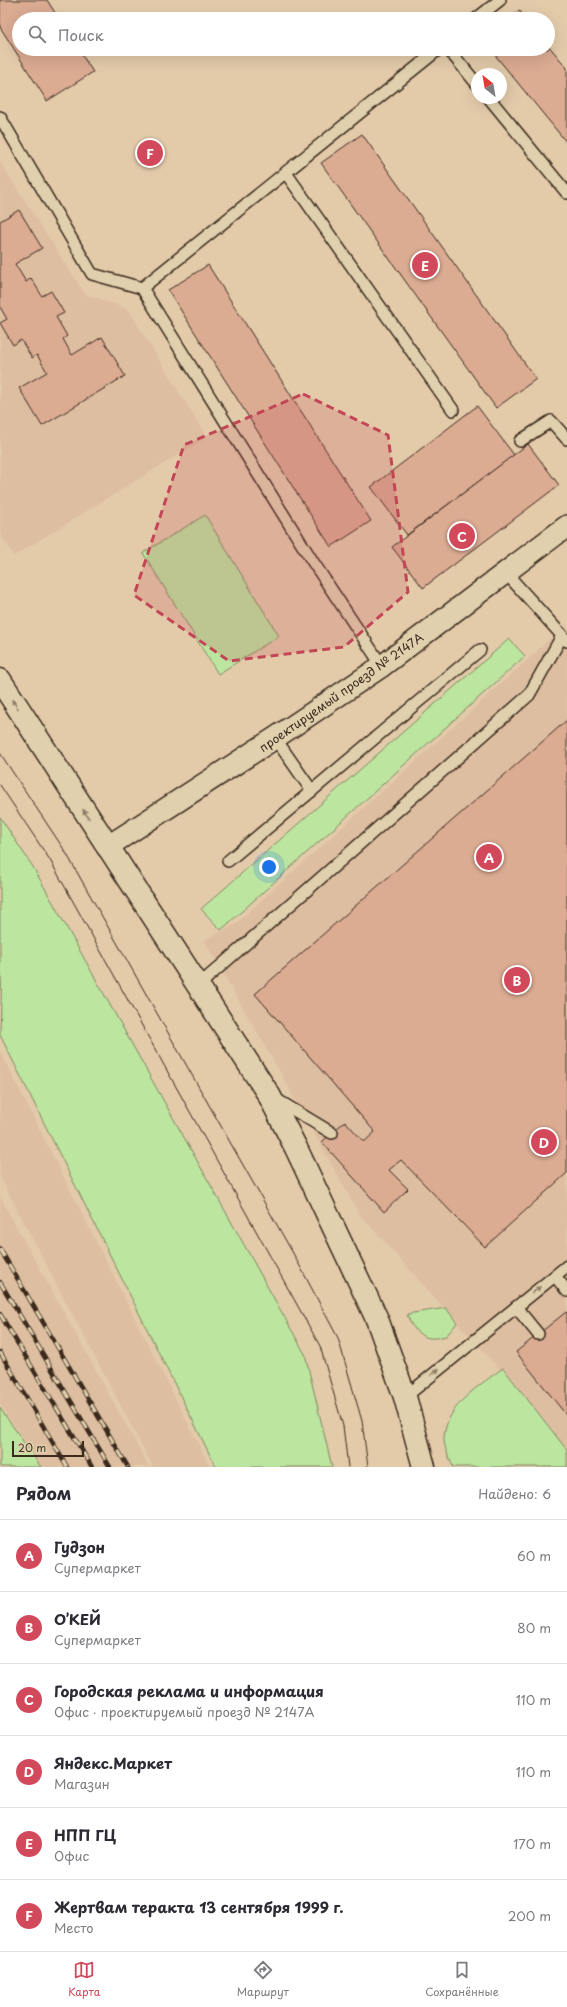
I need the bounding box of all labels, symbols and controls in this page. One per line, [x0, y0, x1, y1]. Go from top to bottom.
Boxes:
search box [12, 12, 555, 56]
icon: search [26, 23, 48, 45]
text: Поиск [58, 23, 104, 46]
north arrow [471, 68, 507, 104]
pin: F [137, 138, 163, 168]
pin: E [412, 250, 438, 280]
pin: C [449, 521, 475, 551]
street label: проектируемый проезд № 2147А [255, 628, 427, 756]
one-way arrow [12, 698, 19, 710]
one-way arrow [82, 808, 89, 820]
pin: A [476, 842, 502, 872]
your location [259, 857, 279, 877]
pin: B [504, 965, 530, 995]
pin: D [531, 1127, 557, 1157]
one-way arrow [531, 1286, 542, 1295]
one-way arrow [430, 1368, 441, 1377]
scale bar [12, 1439, 84, 1458]
text: 20 m [18, 1439, 46, 1456]
text: Рядом [16, 1480, 71, 1506]
text: Найдено: 6 [478, 1484, 551, 1503]
text: Гудзон [54, 1535, 105, 1558]
text: A [24, 1546, 34, 1565]
text: 60 m [517, 1546, 551, 1565]
text: Супермаркет [54, 1558, 141, 1577]
text: О’КЕЙ [54, 1607, 101, 1630]
text: B [25, 1618, 33, 1637]
text: 80 m [517, 1618, 551, 1637]
text: Супермаркет [54, 1630, 141, 1649]
text: Городская реклама и информация [54, 1679, 324, 1702]
text: C [24, 1690, 34, 1709]
text: 110 m [516, 1690, 551, 1709]
text: Офис · проектируемый проезд № 2147А [54, 1702, 314, 1721]
text: Яндекс.Маркет [54, 1751, 172, 1774]
text: D [24, 1762, 34, 1781]
text: 110 m [516, 1762, 551, 1781]
text: Магазин [54, 1774, 110, 1793]
text: НПП ГЦ [54, 1823, 116, 1846]
text: E [25, 1834, 33, 1853]
text: 170 m [513, 1834, 551, 1853]
text: Офис [54, 1846, 89, 1865]
text: Жертвам теракта 13 сентября 1999 г. [54, 1895, 344, 1918]
text: F [25, 1906, 33, 1925]
text: 200 m [508, 1906, 551, 1925]
text: Место [54, 1918, 94, 1937]
tab: Карта [68, 1959, 100, 2000]
tab: Маршрут [237, 1959, 289, 2000]
tab: Сохранённые [425, 1959, 499, 2000]

